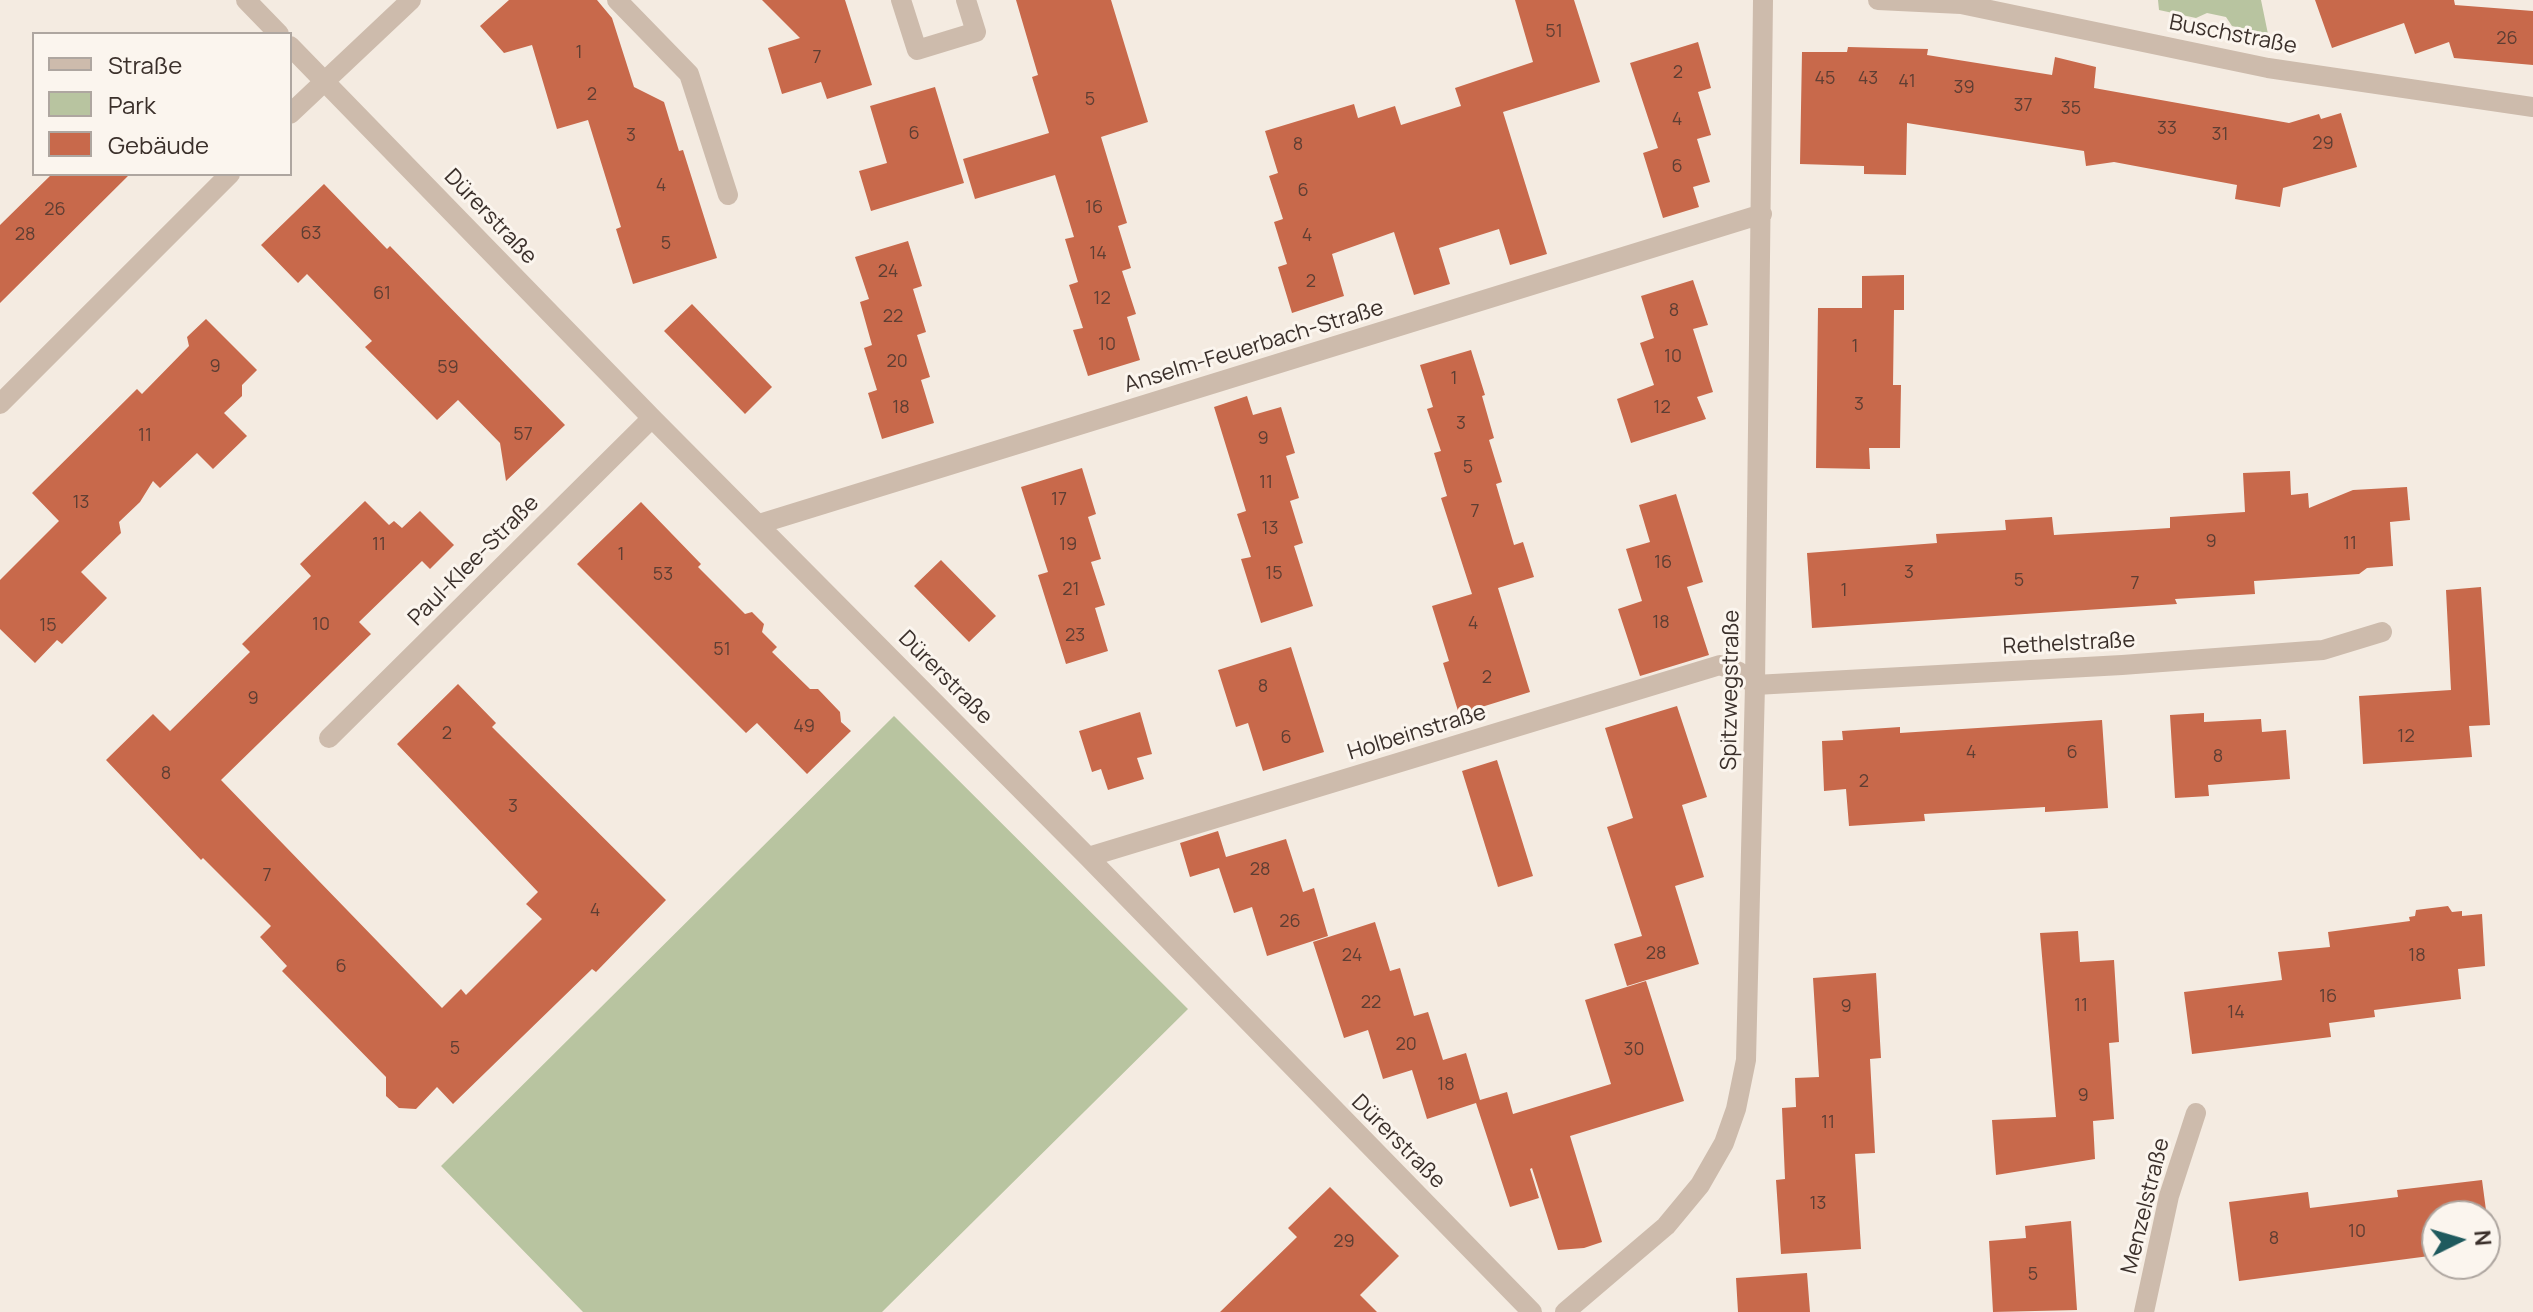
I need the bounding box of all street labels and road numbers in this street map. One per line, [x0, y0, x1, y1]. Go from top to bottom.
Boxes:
street label: Buschstraße [2167, 10, 2299, 60]
street label: Dürerstraße [438, 164, 542, 270]
street label: Anselm-Feuerbach-Straße [1121, 295, 1387, 399]
street label: Paul-Klee-Straße [403, 490, 545, 632]
street label: Spitzwegstraße [1716, 609, 1746, 771]
street label: Dürerstraße [893, 626, 997, 730]
street label: Rethelstraße [2002, 627, 2136, 661]
street label: Holbeinstraße [1345, 699, 1489, 767]
street label: Dürerstraße [1346, 1090, 1450, 1194]
street label: Menzelstraße [2116, 1135, 2176, 1277]

